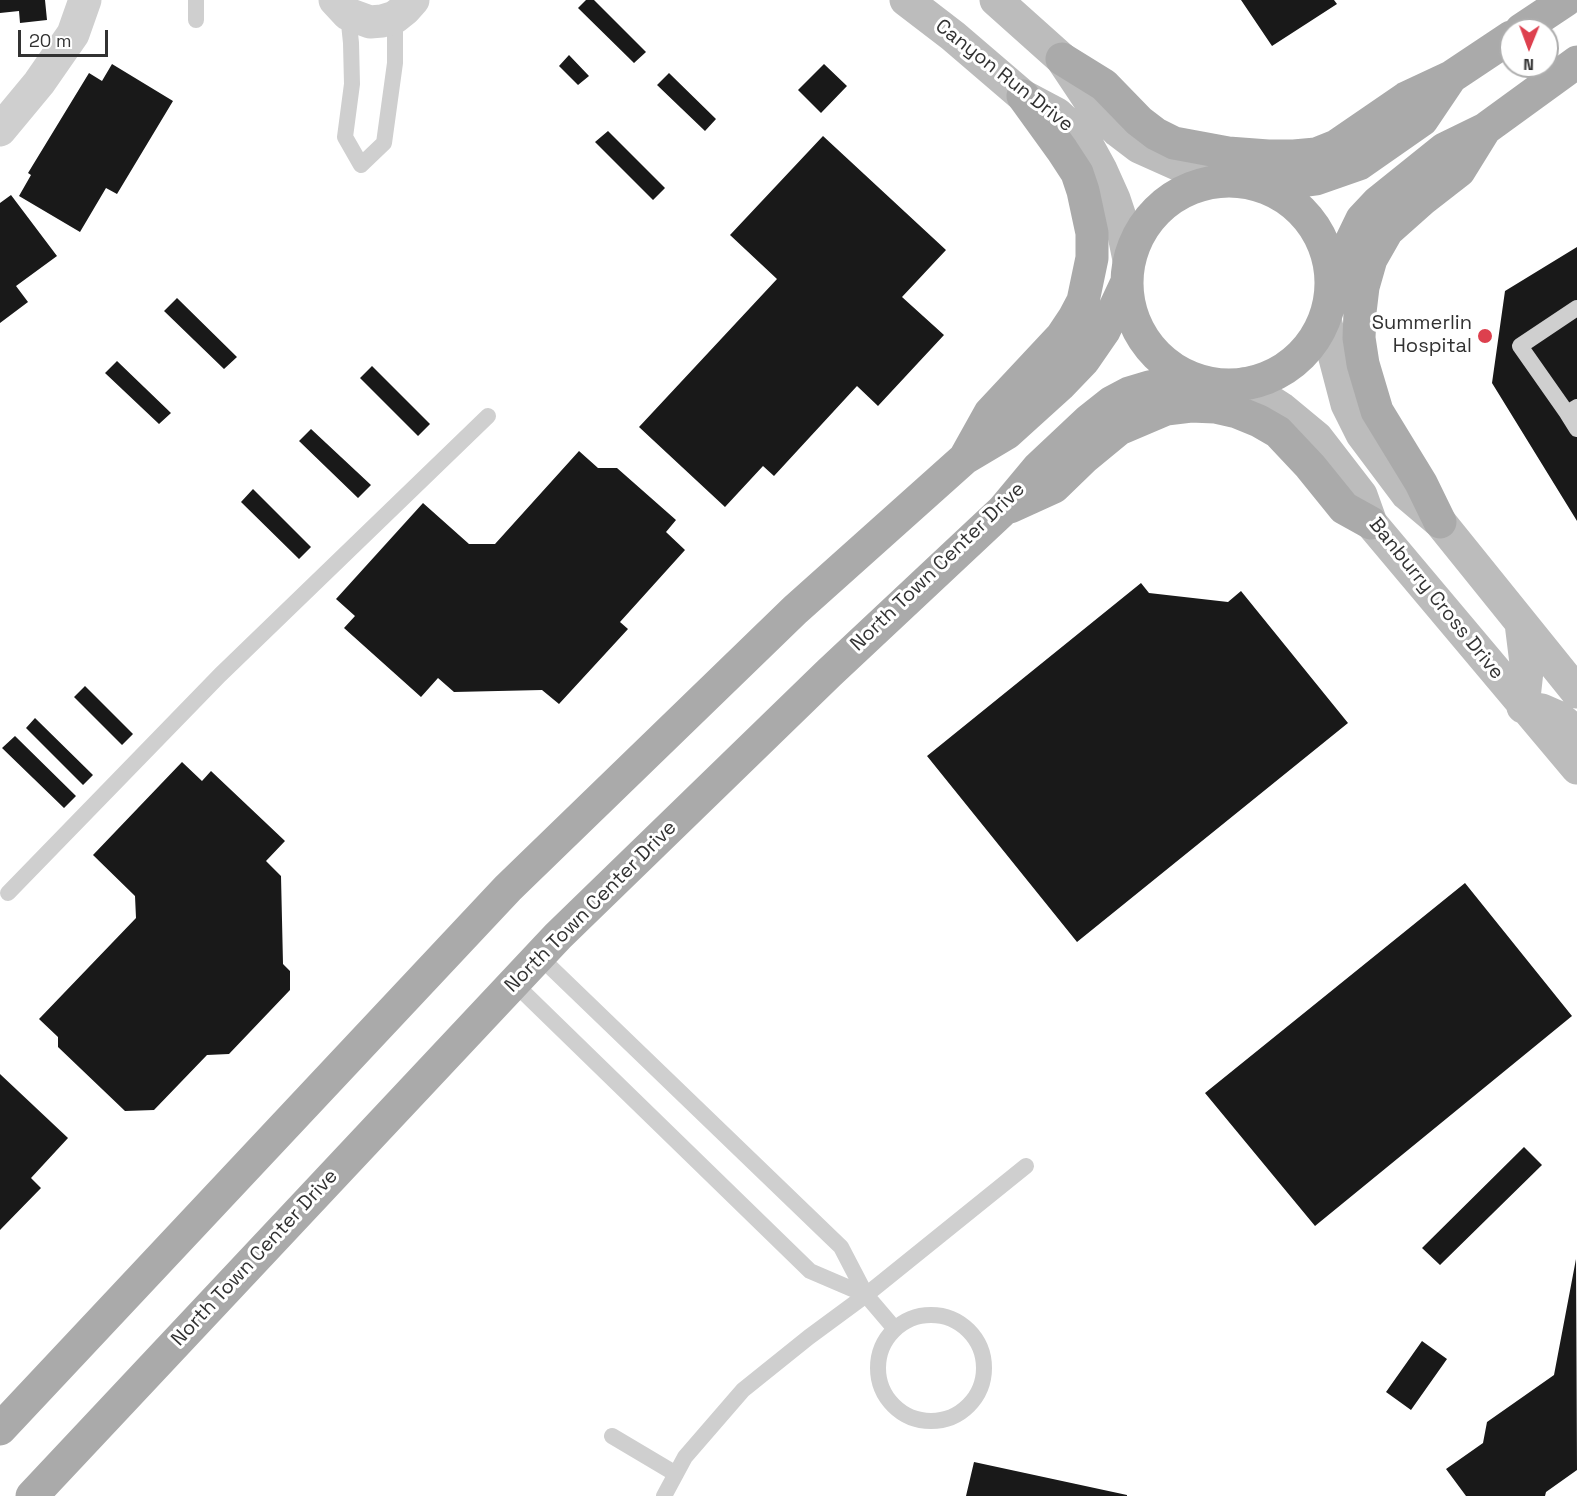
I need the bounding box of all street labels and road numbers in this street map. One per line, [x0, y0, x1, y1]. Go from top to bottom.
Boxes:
street label: Canyon Run Drive [930, 15, 1078, 137]
street label: North Town Center Drive [846, 477, 1030, 657]
street label: Banburry Cross Drive [1363, 513, 1509, 685]
street label: North Town Center Drive [500, 816, 682, 998]
street label: North Town Center Drive [167, 1165, 343, 1351]

